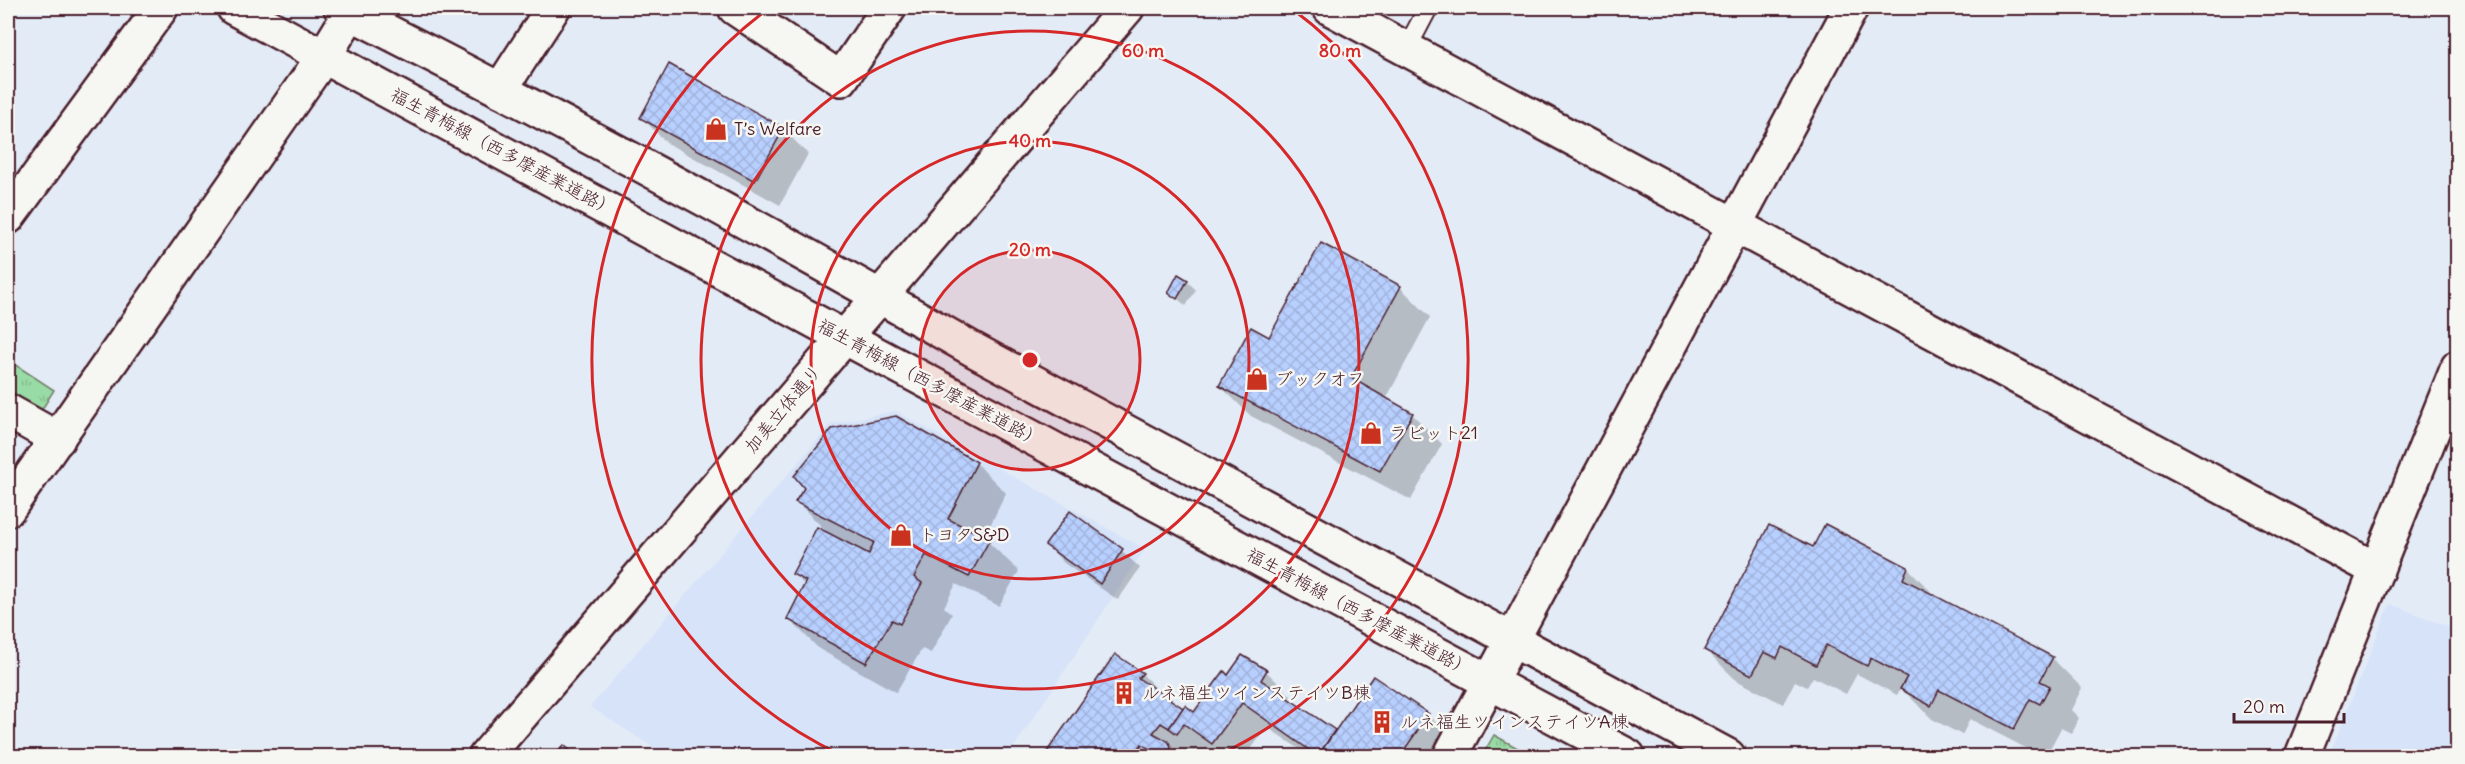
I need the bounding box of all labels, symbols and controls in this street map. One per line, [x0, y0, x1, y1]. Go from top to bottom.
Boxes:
text: 60 m [1122, 39, 1164, 62]
text: 80 m [1319, 39, 1361, 62]
street label: 福生青梅線（西多摩産業道路） [387, 82, 620, 221]
shop icon: T’s Welfare [703, 116, 729, 142]
place label: T’s Welfare [734, 117, 821, 140]
text: 40 m [1009, 129, 1051, 152]
text: 20 m [1009, 238, 1051, 261]
street label: 福生青梅線（西多摩産業道路） [814, 313, 1047, 452]
centre of rings [1020, 350, 1040, 370]
street label: 加美立体通り [739, 360, 826, 457]
shop icon: ブックオフ [1244, 366, 1270, 392]
place label: ブックオフ [1275, 367, 1365, 390]
shop icon: ラビット21 [1358, 420, 1384, 446]
place label: ラビット21 [1389, 421, 1478, 444]
shop icon: トヨタS&D [888, 522, 914, 548]
place label: トヨタS&D [919, 523, 1010, 546]
street label: 福生青梅線（西多摩産業道路） [1243, 542, 1476, 681]
building icon: ルネ福生ツインステイツB棟 [1111, 680, 1137, 706]
place label: ルネ福生ツインステイツB棟 [1142, 681, 1371, 704]
scale bar [2234, 686, 2344, 724]
text: 20 m [2243, 695, 2285, 718]
building icon: ルネ福生ツインステイツA棟 [1369, 709, 1395, 735]
place label: ルネ福生ツインステイツA棟 [1400, 710, 1629, 733]

